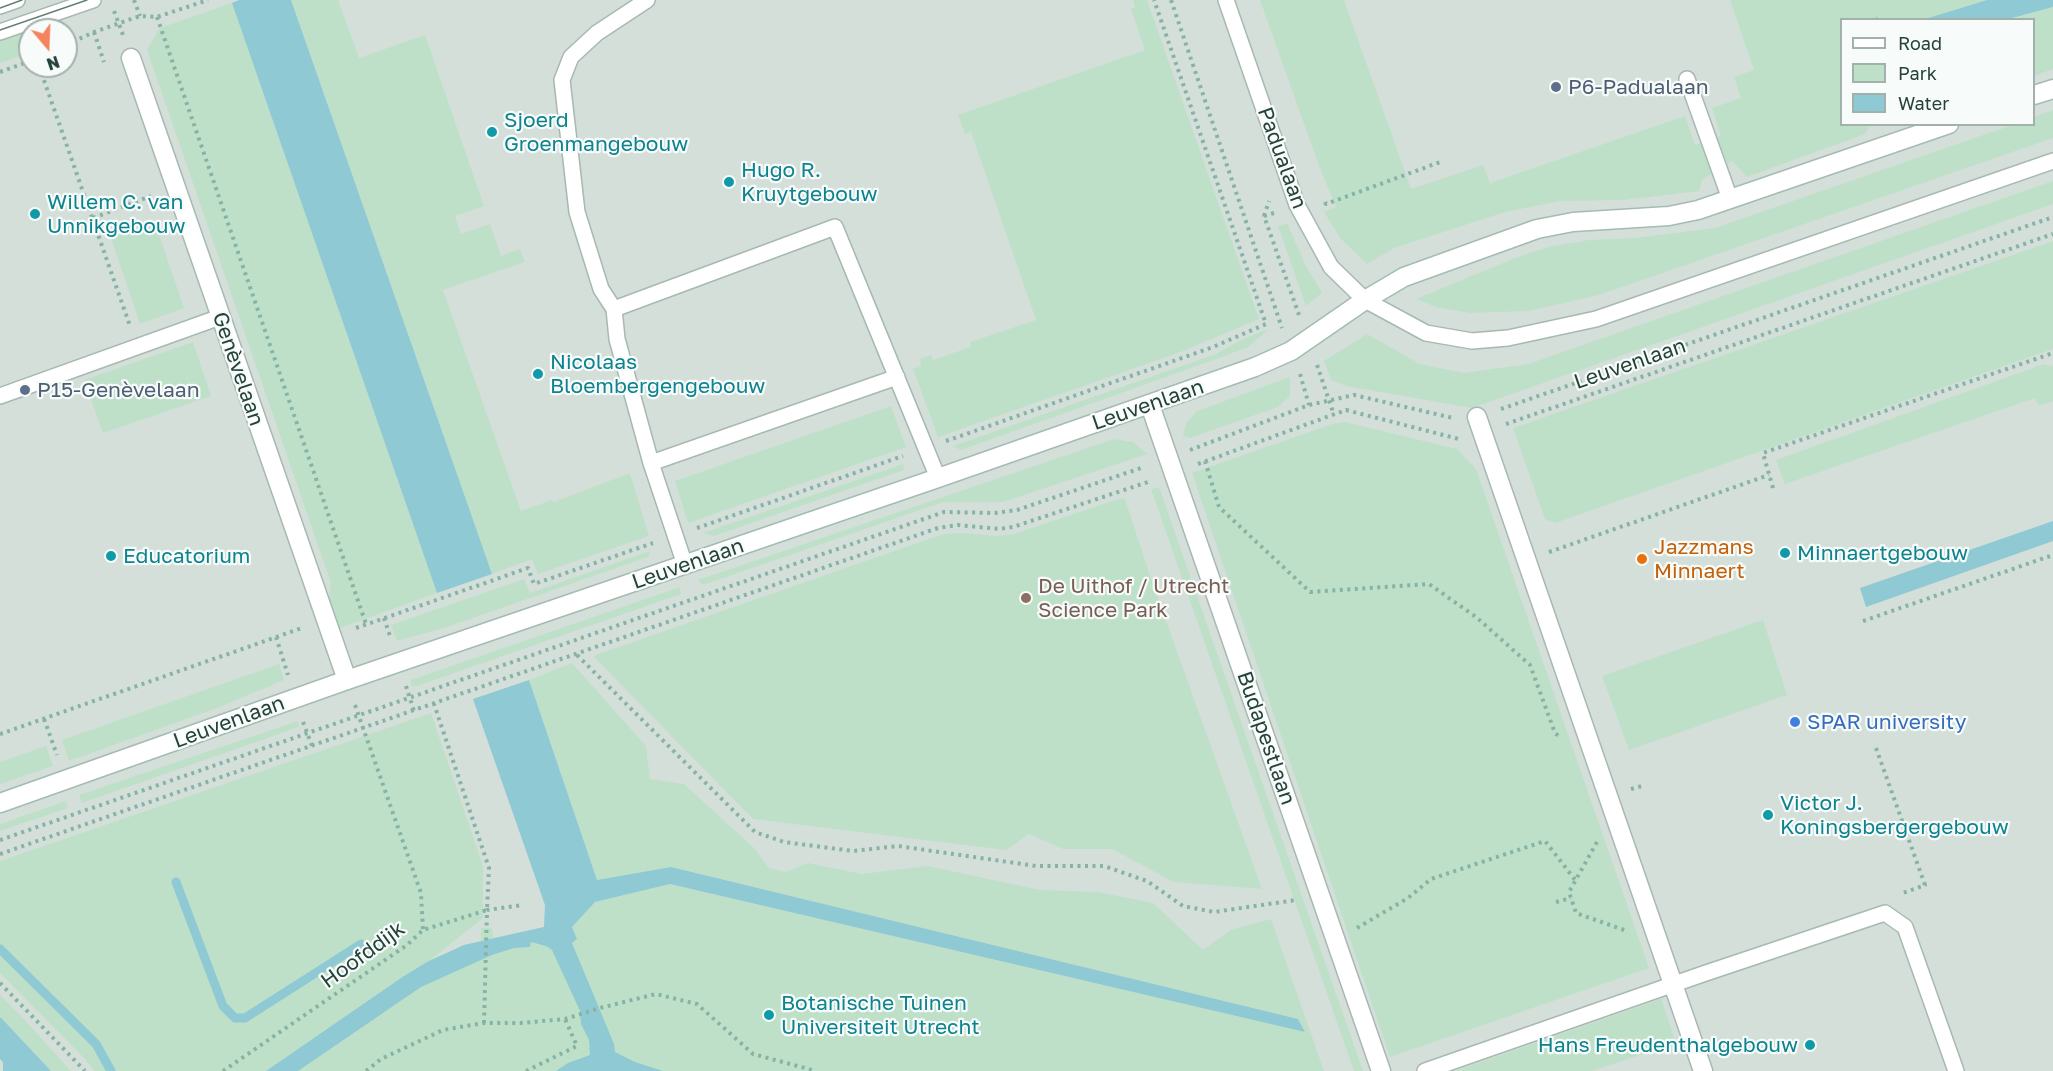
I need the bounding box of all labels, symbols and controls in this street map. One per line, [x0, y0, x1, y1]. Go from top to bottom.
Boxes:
north arrow [18, 18, 78, 78]
legend [1840, 18, 2035, 126]
text: Road [1898, 32, 1942, 54]
text: N [44, 52, 62, 75]
text: Park [1898, 62, 1937, 84]
place label: P6-Padualaan [1568, 74, 1709, 100]
marker: P6-Padualaan [1549, 80, 1563, 94]
text: Water [1898, 92, 1949, 114]
street label: Padualaan [1252, 104, 1312, 212]
place label: Sjoerd Groenmangebouw [504, 107, 688, 157]
marker: Sjoerd Groenmangebouw [485, 125, 499, 139]
place label: Hugo R. Kruytgebouw [741, 157, 877, 207]
marker: Hugo R. Kruytgebouw [722, 175, 736, 189]
place label: Willem C. van Unnikgebouw [47, 189, 186, 239]
marker: Willem C. van Unnikgebouw [28, 207, 42, 221]
street label: Genèvelaan [207, 309, 269, 429]
street label: Leuvenlaan [1571, 333, 1689, 395]
place label: Nicolaas Bloembergengebouw [550, 349, 765, 399]
marker: Nicolaas Bloembergengebouw [531, 367, 545, 381]
street label: Leuvenlaan [1089, 374, 1207, 436]
place label: P15-Genèvelaan [37, 377, 200, 403]
marker: P15-Genèvelaan [18, 383, 32, 397]
street label: Leuvenlaan [629, 533, 747, 595]
place label: Jazzmans Minnaert [1654, 534, 1754, 584]
place label: Minnaertgebouw [1797, 540, 1968, 566]
place label: Educatorium [123, 543, 250, 569]
marker: Minnaertgebouw [1778, 546, 1792, 560]
marker: Educatorium [104, 549, 118, 563]
marker: Jazzmans Minnaert [1635, 552, 1649, 566]
place label: De Uithof / Utrecht Science Park [1038, 573, 1229, 623]
marker: De Uithof / Utrecht Science Park [1019, 591, 1033, 605]
street label: Budapestlaan [1231, 668, 1301, 808]
street label: Leuvenlaan [170, 690, 288, 754]
place label: SPAR university [1807, 709, 1966, 735]
marker: SPAR university [1788, 715, 1802, 729]
place label: Victor J. Koningsbergergebouw [1780, 790, 2009, 840]
marker: Victor J. Koningsbergergebouw [1761, 808, 1775, 822]
street label: Hoofddijk [316, 916, 410, 994]
place label: Botanische Tuinen Universiteit Utrecht [781, 990, 980, 1040]
marker: Botanische Tuinen Universiteit Utrecht [762, 1008, 776, 1022]
place label: Hans Freudenthalgebouw [1538, 1032, 1798, 1058]
marker: Hans Freudenthalgebouw [1803, 1038, 1817, 1052]

